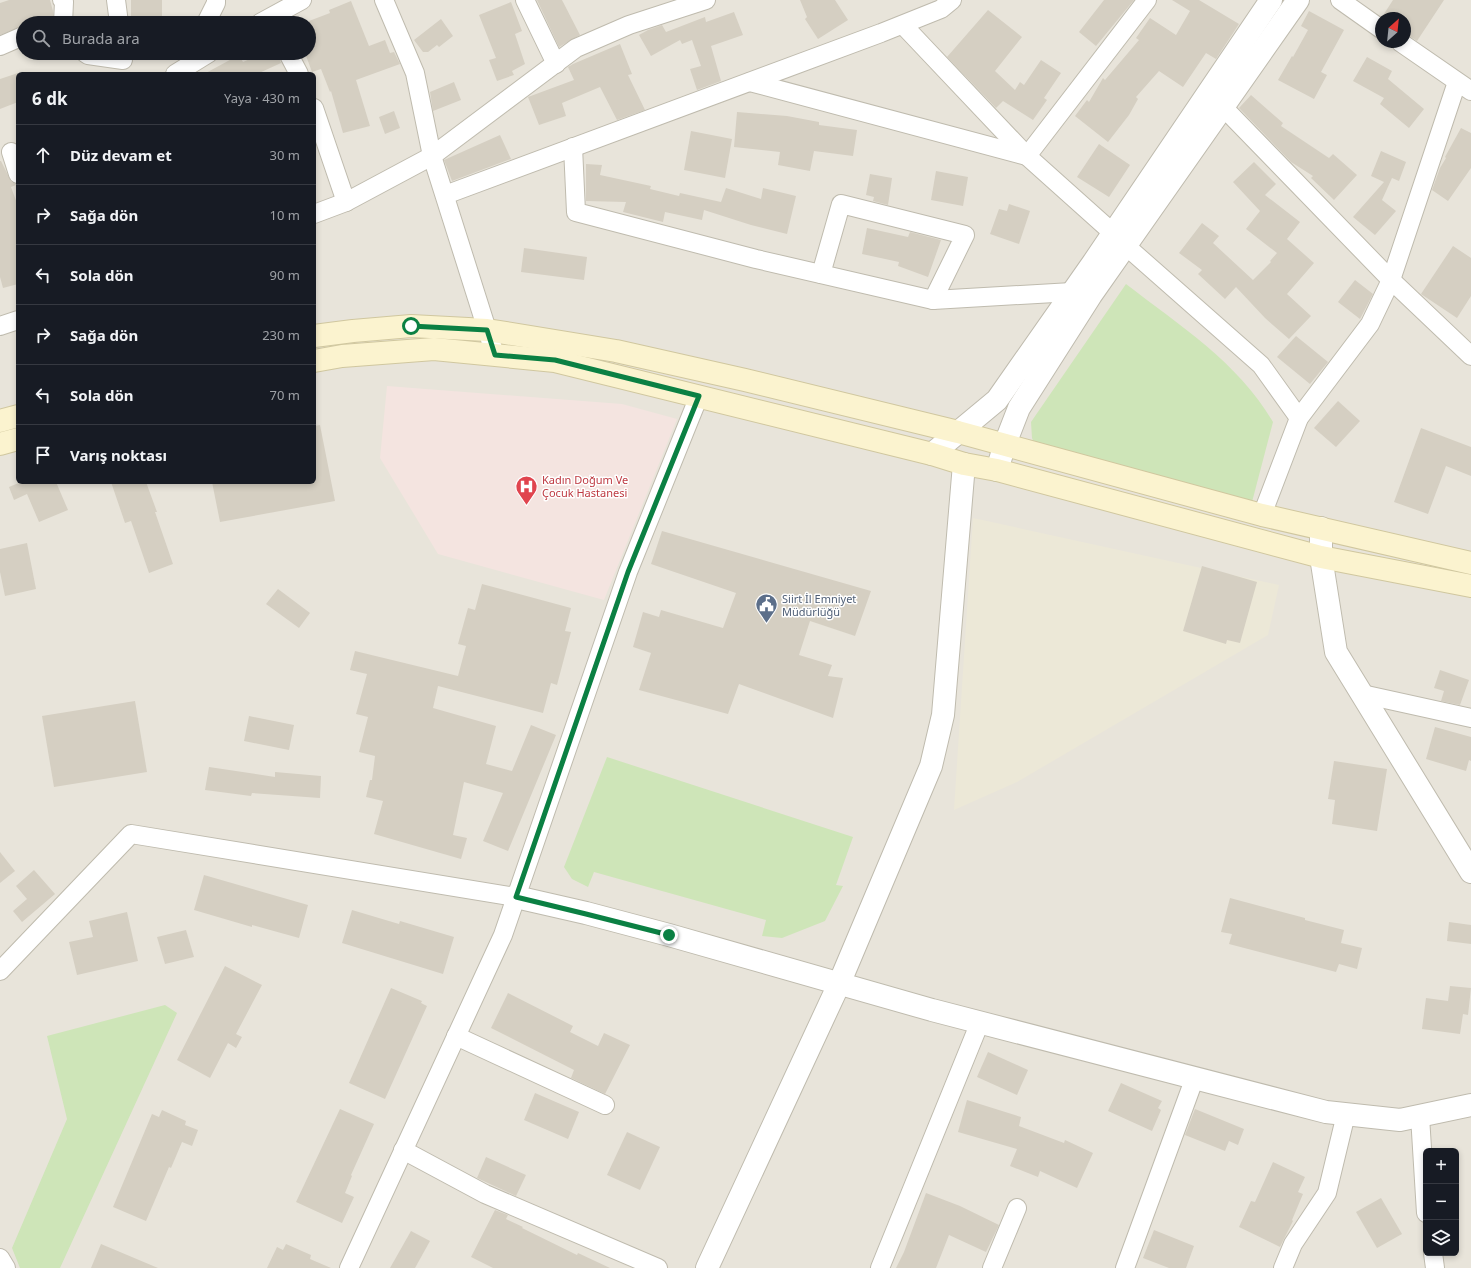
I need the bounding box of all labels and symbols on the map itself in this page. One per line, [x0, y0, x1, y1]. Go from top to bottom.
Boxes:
north arrow [1375, 12, 1411, 48]
route start [402, 317, 420, 335]
place label: Kadın Doğum Ve Çocuk Hastanesi [542, 472, 628, 500]
hospital icon: Kadın Doğum Ve Çocuk Hastanesi [513, 473, 539, 506]
place label: Siirt İl Emniyet Müdürlüğü [782, 591, 856, 619]
public building icon: Siirt İl Emniyet Müdürlüğü [754, 592, 780, 625]
route end [660, 926, 678, 944]

